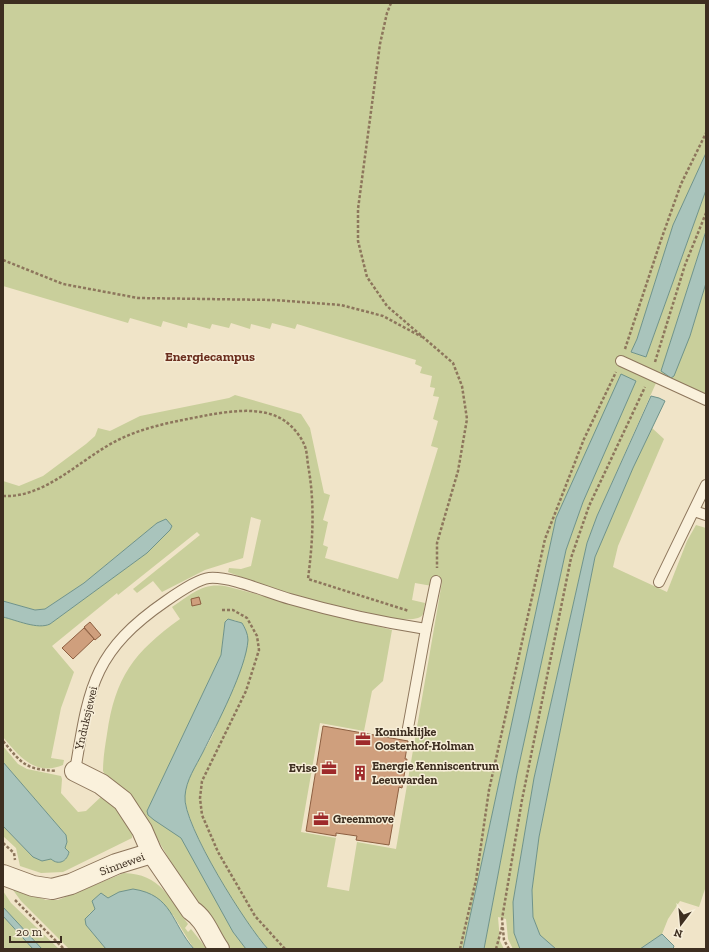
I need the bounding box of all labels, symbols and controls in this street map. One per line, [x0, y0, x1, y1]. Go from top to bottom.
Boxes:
district label: Energiecampus [165, 349, 255, 364]
street label: Ynduksjewei [72, 684, 101, 752]
place label: Koninklijke Oosterhof-Holman [375, 725, 474, 753]
office icon: Koninklijke Oosterhof-Holman [354, 730, 372, 748]
office icon: Evise [320, 759, 338, 777]
place label: Energie Kenniscentrum Leeuwarden [372, 759, 500, 787]
place label: Evise [289, 761, 317, 775]
building icon: Energie Kenniscentrum Leeuwarden [351, 764, 369, 782]
office icon: Greenmove [312, 810, 330, 828]
place label: Greenmove [333, 812, 394, 826]
street label: Sinnewei [97, 849, 147, 879]
north arrow [661, 904, 701, 944]
scale bar [10, 918, 61, 944]
text: 20 m [16, 925, 43, 939]
text: N [672, 926, 684, 941]

